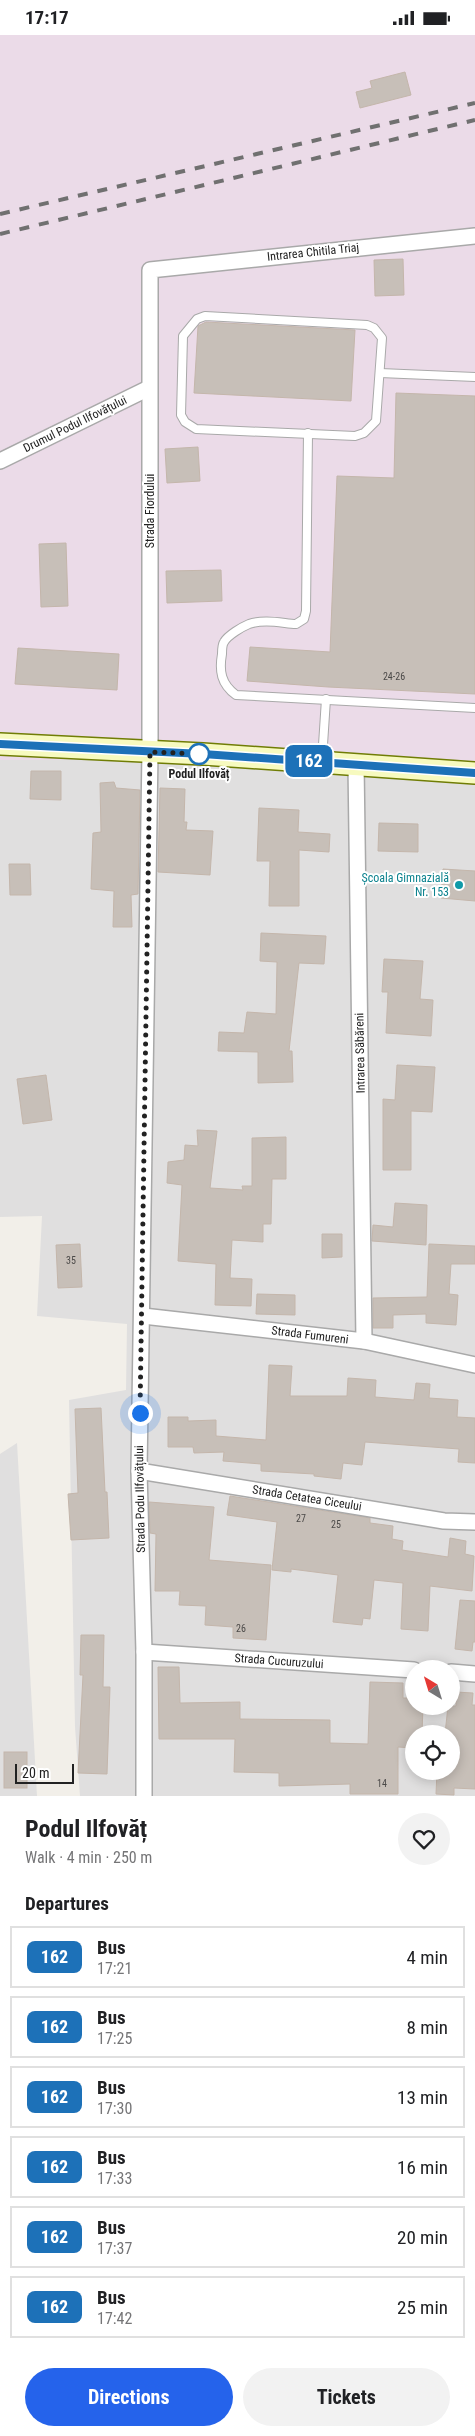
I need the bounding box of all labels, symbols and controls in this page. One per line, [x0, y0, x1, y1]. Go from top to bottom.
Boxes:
text: 17:17 [25, 6, 69, 29]
street label: Intrarea Chitila Triaj [266, 240, 360, 264]
street label: Drumul Podul Ilfovățului [21, 393, 129, 456]
street label: Strada Fiordului [143, 474, 157, 548]
house number: 24-26 [383, 671, 405, 682]
marker: Podul Ilfovăț [188, 743, 210, 765]
line badge: 162 [280, 745, 338, 777]
text: 162 [295, 750, 323, 771]
place label: Podul Ilfovăț [168, 767, 230, 782]
place label: Școala Gimnazială Nr. 153 [361, 871, 449, 899]
marker: Școala Gimnazială Nr. 153 [453, 879, 465, 891]
street label: Intrarea Săbăreni [352, 1013, 368, 1093]
house number: 35 [66, 1255, 76, 1266]
street label: Strada Fumureni [271, 1323, 349, 1347]
your location [128, 1401, 153, 1426]
street label: Strada Podu Ilfovățului [132, 1445, 149, 1553]
street label: Strada Cetatea Ciceului [251, 1482, 363, 1514]
house number: 27 [296, 1513, 306, 1524]
house number: 25 [331, 1519, 341, 1530]
house number: 26 [236, 1623, 246, 1634]
street label: Strada Cucuruzului [234, 1651, 324, 1671]
north arrow [405, 1660, 460, 1715]
map controls [405, 1660, 460, 1780]
button: locate [405, 1725, 460, 1780]
scale bar [15, 1761, 74, 1784]
text: 20 m [22, 1765, 50, 1781]
house number: 14 [377, 1778, 387, 1789]
button: heart [398, 1813, 450, 1865]
text: Podul Ilfovăț [25, 1815, 147, 1843]
text: Walk · 4 min · 250 m [25, 1848, 152, 1867]
text: Departures [25, 1892, 109, 1915]
text: Bus [97, 1936, 126, 1959]
text: 162 [41, 1946, 68, 1967]
text: 4 min [406, 1946, 448, 1969]
text: 17:21 [97, 1959, 132, 1978]
text: Bus [97, 2006, 126, 2029]
text: 162 [41, 2016, 68, 2037]
text: 8 min [406, 2016, 448, 2039]
text: 17:25 [97, 2029, 132, 2048]
text: Bus [97, 2076, 126, 2099]
text: 162 [41, 2086, 68, 2107]
text: 13 min [397, 2086, 448, 2109]
text: 17:30 [97, 2099, 132, 2118]
text: Bus [97, 2146, 126, 2169]
text: 162 [41, 2156, 68, 2177]
text: 16 min [397, 2156, 448, 2179]
text: 17:33 [97, 2169, 132, 2188]
text: Bus [97, 2216, 126, 2239]
text: 162 [41, 2226, 68, 2247]
text: 20 min [397, 2226, 448, 2249]
text: 17:37 [97, 2239, 132, 2258]
text: Bus [97, 2286, 126, 2309]
text: 162 [41, 2296, 68, 2317]
text: 25 min [397, 2296, 448, 2319]
text: 17:42 [97, 2309, 132, 2328]
button: Directions [25, 2368, 233, 2426]
button: Tickets [243, 2368, 450, 2426]

